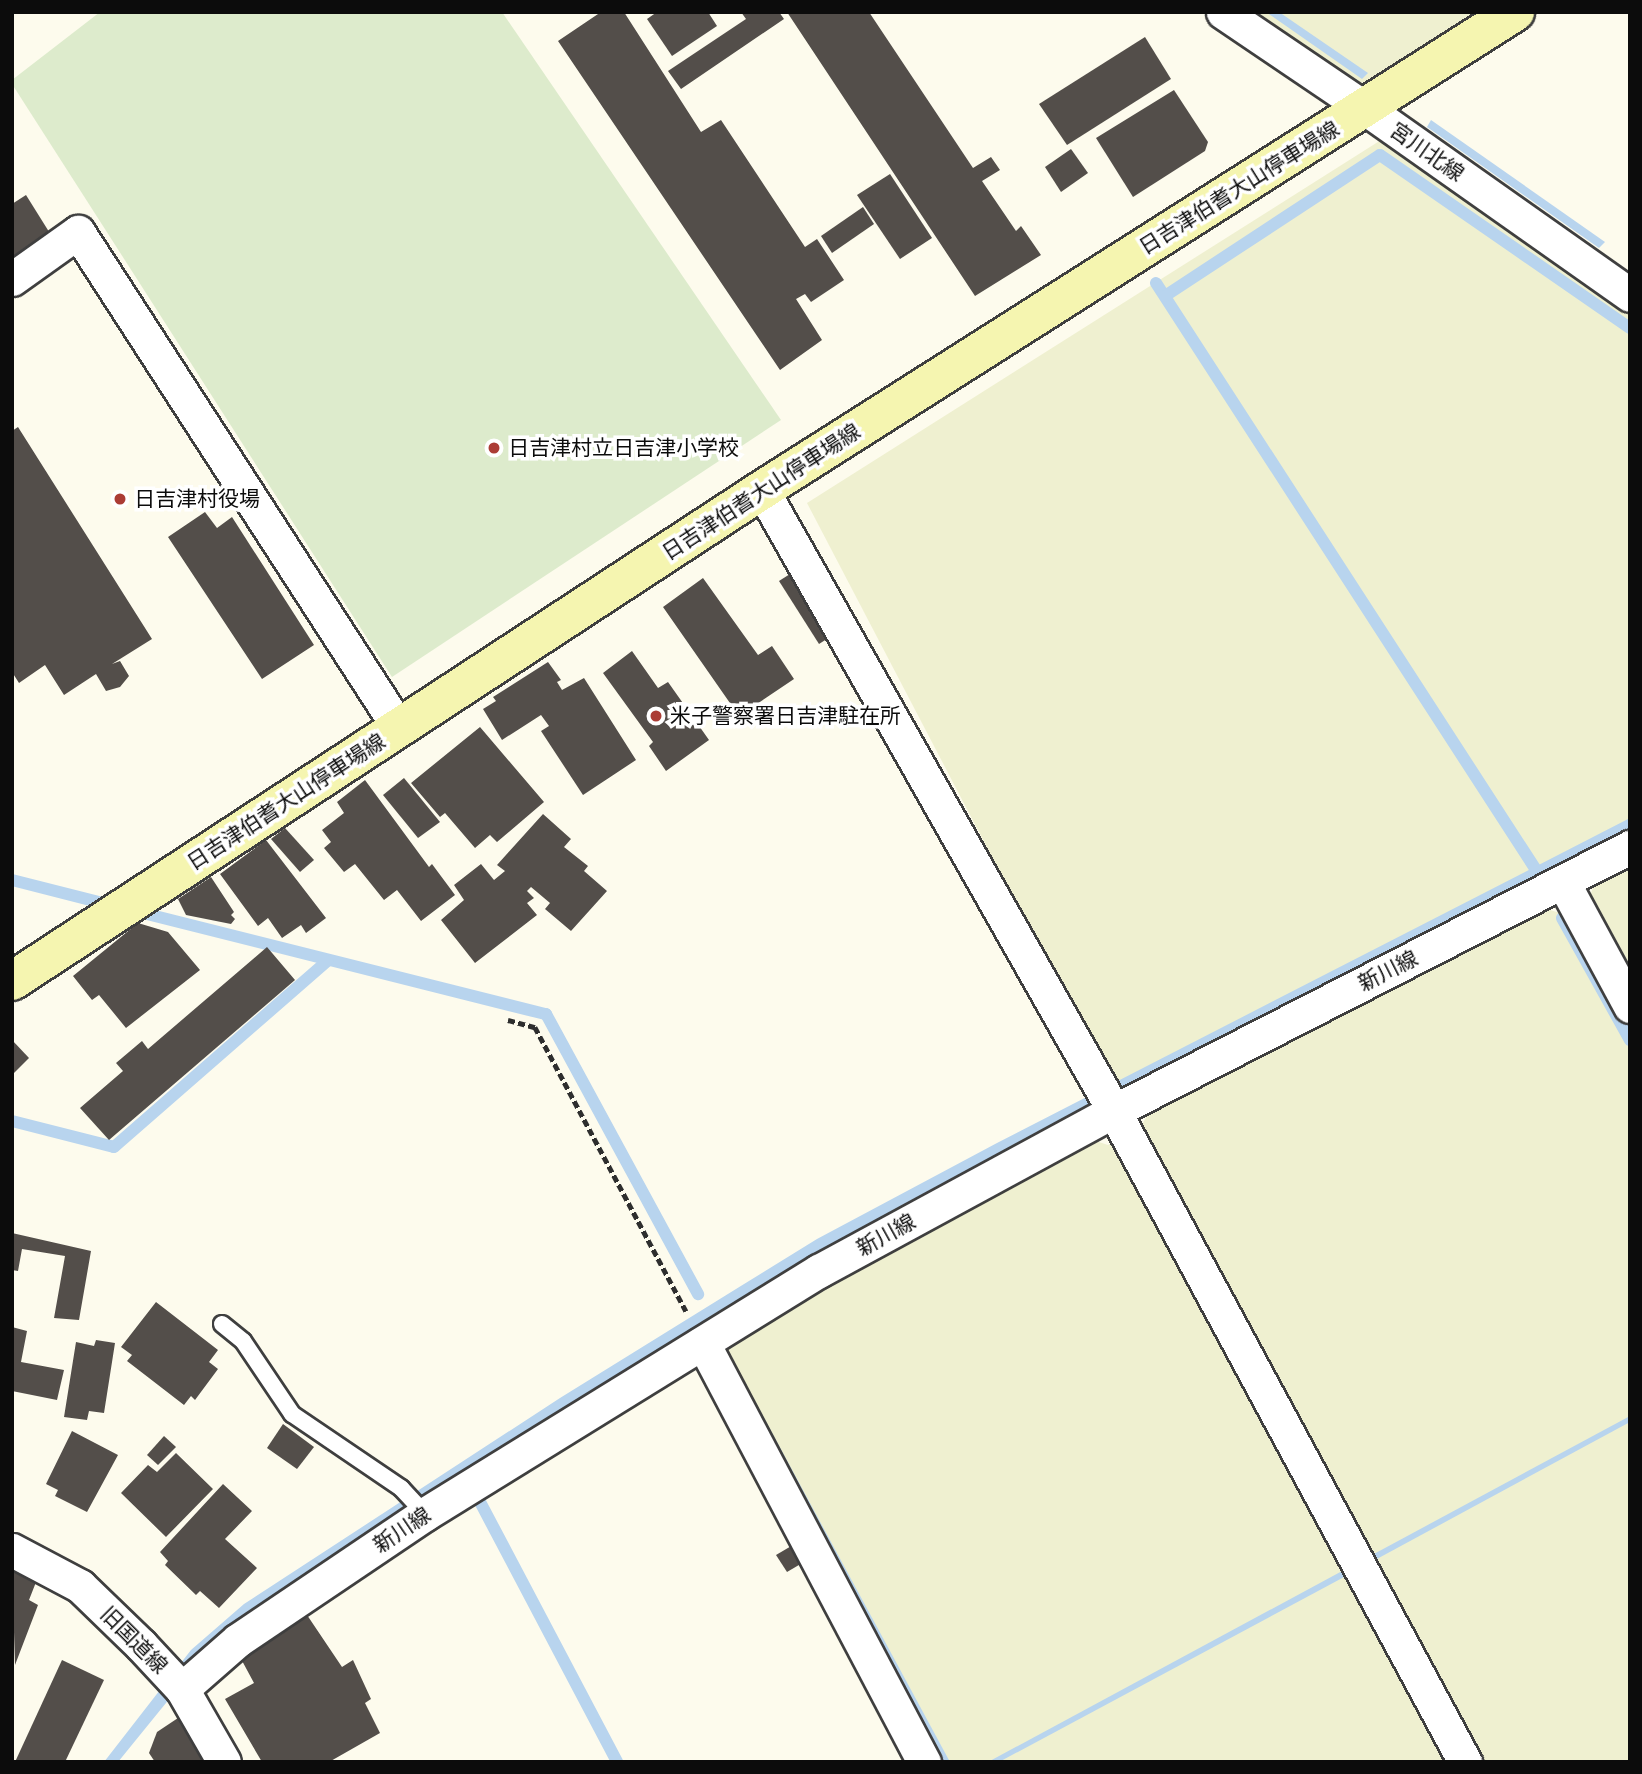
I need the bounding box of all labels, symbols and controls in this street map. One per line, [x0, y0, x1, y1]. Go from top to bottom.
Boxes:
street label: 日吉津伯耆大山停車場線 [1134, 116, 1344, 260]
street label: 宮川北線 [1385, 118, 1469, 186]
street label: 日吉津伯耆大山停車場線 [657, 419, 865, 565]
place label: 日吉津村立日吉津小学校 [508, 435, 739, 461]
marker: 日吉津村立日吉津小学校 [486, 440, 502, 456]
place label: 日吉津村役場 [134, 486, 260, 512]
marker: 日吉津村役場 [112, 491, 128, 507]
place label: 米子警察署日吉津駐在所 [670, 703, 901, 729]
marker: 米子警察署日吉津駐在所 [648, 708, 664, 724]
street label: 日吉津伯耆大山停車場線 [182, 729, 390, 875]
street label: 新川線 [1354, 945, 1422, 997]
street label: 新川線 [852, 1209, 920, 1261]
street label: 新川線 [369, 1502, 435, 1558]
street label: 旧国道線 [95, 1601, 173, 1679]

